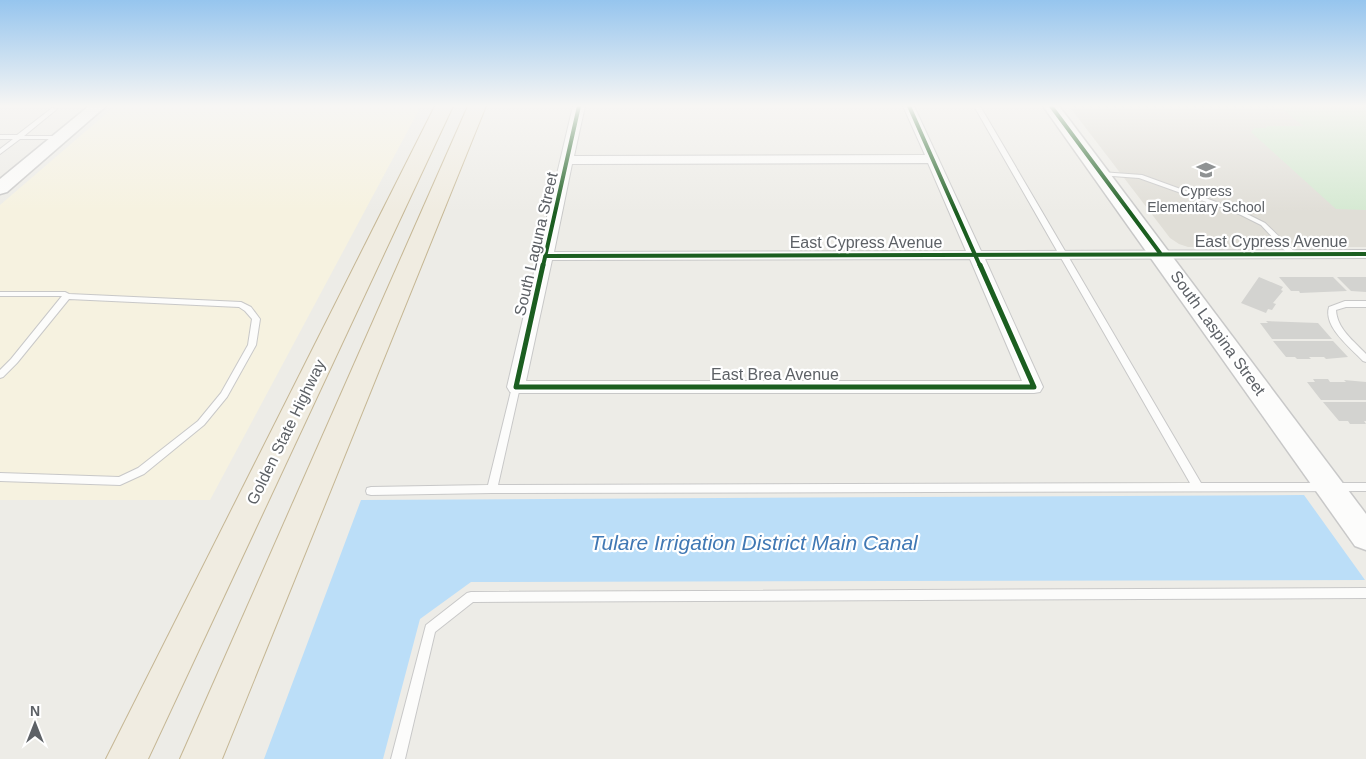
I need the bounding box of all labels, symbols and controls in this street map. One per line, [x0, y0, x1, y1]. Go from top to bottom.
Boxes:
school or university icon: Cypress Elementary School [1195, 159, 1217, 181]
street label: South Laguna Street [511, 170, 561, 317]
place label: Cypress Elementary School [1147, 183, 1265, 215]
street label: East Cypress Avenue [1195, 233, 1347, 250]
street label: East Cypress Avenue [790, 234, 942, 251]
street label: South Laspina Street [1167, 268, 1269, 399]
street label: Golden State Highway [243, 357, 329, 507]
street label: East Brea Avenue [711, 366, 839, 383]
water label: Tulare Irrigation District Main Canal [590, 531, 919, 554]
north arrow [10, 699, 60, 749]
text: N [30, 703, 40, 719]

